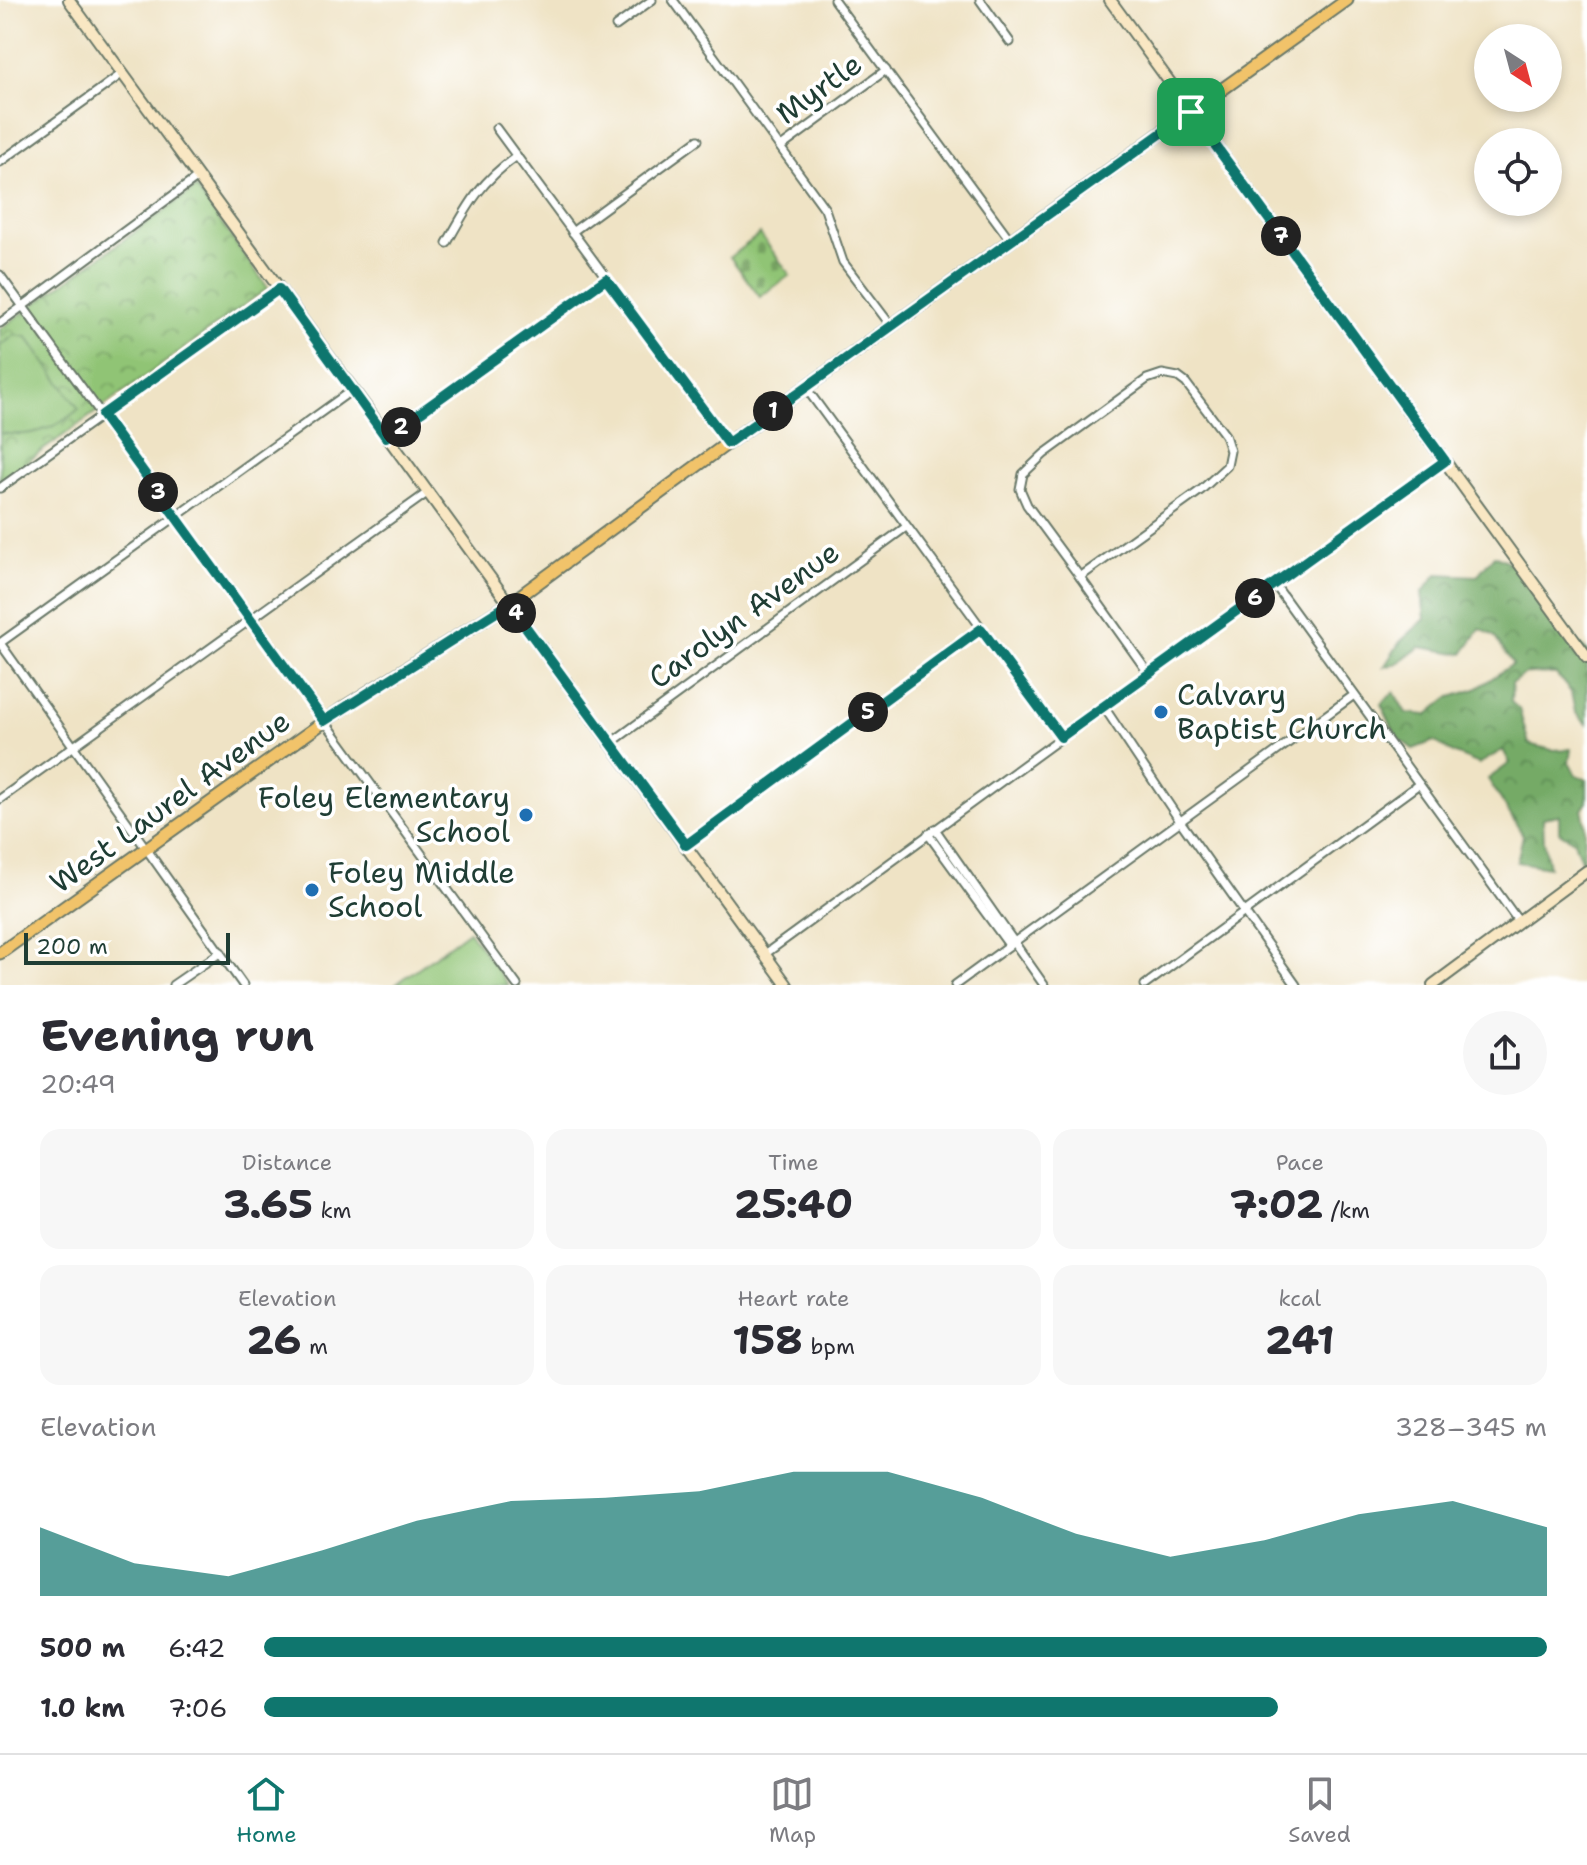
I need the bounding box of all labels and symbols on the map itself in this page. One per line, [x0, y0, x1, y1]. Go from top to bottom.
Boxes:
north arrow [1474, 24, 1562, 112]
street label: Myrtle [767, 43, 870, 134]
pin [1157, 78, 1225, 146]
pin: 7 [1261, 216, 1301, 256]
pin: 1 [753, 391, 793, 431]
pin: 2 [381, 407, 421, 447]
pin: 3 [138, 472, 178, 512]
street label: Carolyn Avenue [640, 531, 847, 698]
pin: 6 [1235, 578, 1275, 618]
pin: 4 [496, 593, 536, 633]
place label: Calvary Baptist Church [1177, 674, 1387, 749]
pin: 5 [848, 692, 888, 732]
street label: West Laurel Avenue [41, 700, 298, 903]
marker: Calvary Baptist Church [1152, 703, 1170, 721]
place label: Foley Elementary School [258, 777, 510, 852]
marker: Foley Elementary School [517, 806, 535, 824]
place label: Foley Middle School [328, 852, 515, 927]
marker: Foley Middle School [303, 881, 321, 899]
scale bar [24, 929, 230, 965]

